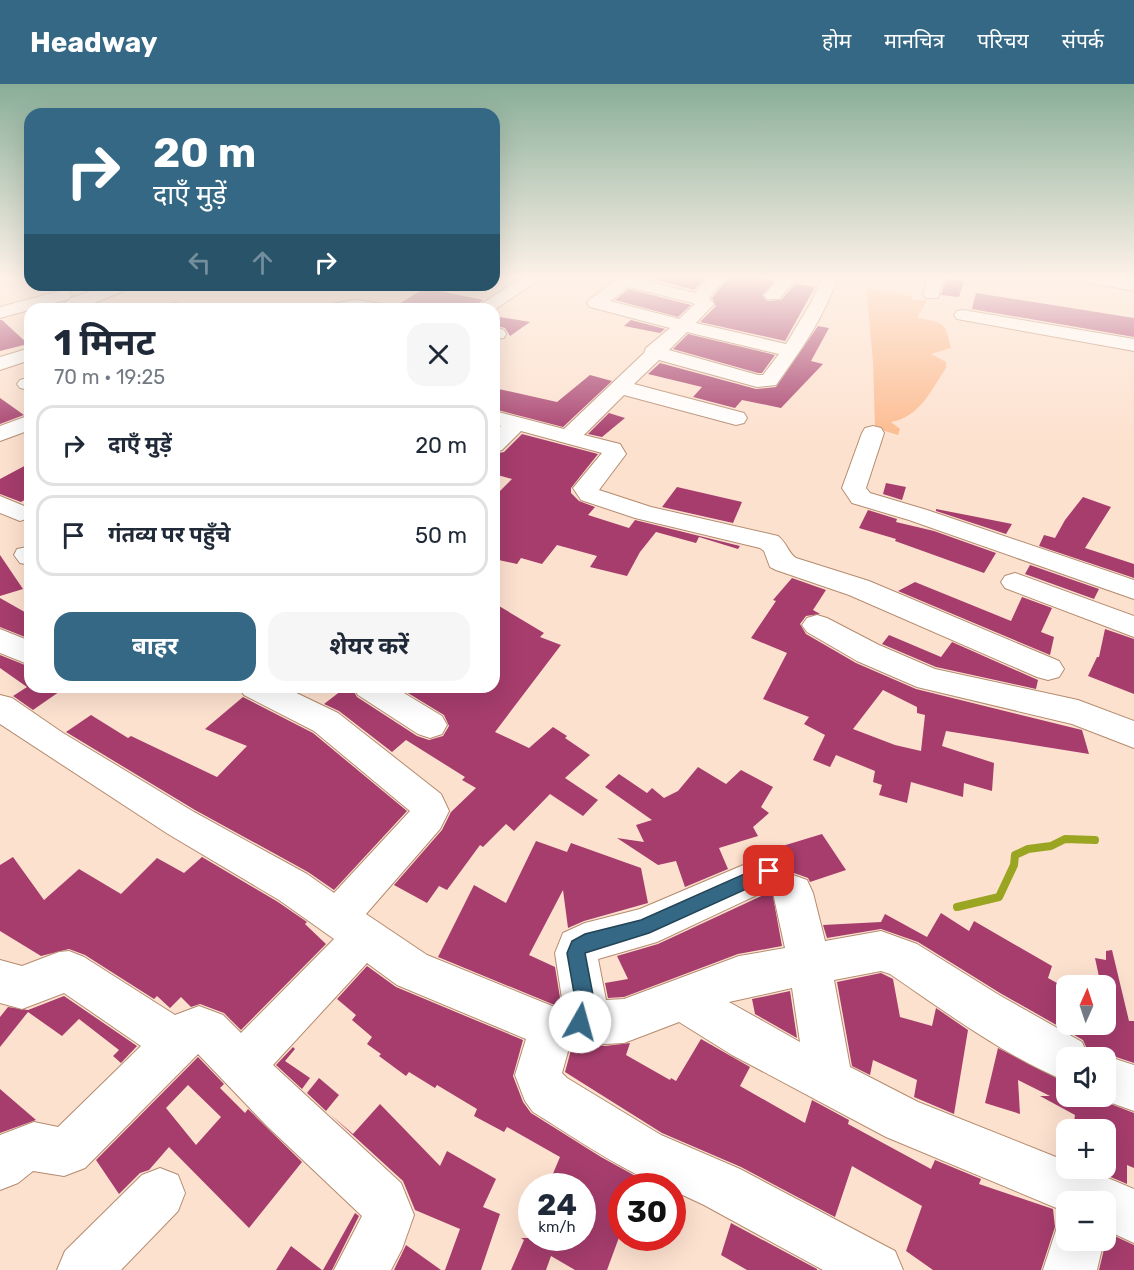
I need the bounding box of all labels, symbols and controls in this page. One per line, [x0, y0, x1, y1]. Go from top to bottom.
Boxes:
text: Headway [30, 26, 157, 59]
text: होम [822, 28, 851, 53]
text: मानचित्र [884, 28, 944, 53]
text: परिचय [977, 28, 1029, 53]
text: संपर्क [1062, 28, 1104, 53]
text: 20 m [153, 128, 256, 178]
icon: right [54, 132, 132, 210]
text: दाएँ मुड़ें [153, 179, 226, 211]
icon: left [183, 246, 216, 279]
icon: ahead [246, 246, 279, 279]
icon: right [309, 246, 342, 279]
text: 1 मिनट [54, 321, 155, 364]
button: close [407, 323, 470, 386]
text: 70 m · 19:25 [54, 365, 165, 389]
icon: right [57, 429, 90, 462]
text: दाएँ मुड़ें [108, 431, 172, 458]
text: 20 m [415, 432, 467, 459]
icon: arrive [57, 519, 90, 552]
text: गंतव्य पर पहुँचे [108, 521, 230, 548]
text: 50 m [415, 522, 467, 549]
button: बाहर [54, 612, 256, 681]
button: शेयर करें [268, 612, 470, 681]
pin [743, 845, 794, 896]
icon: arrive [752, 854, 785, 887]
north arrow [1056, 975, 1116, 1035]
map controls [1056, 975, 1116, 1251]
position arrow [548, 990, 612, 1054]
button: sound [1056, 1047, 1116, 1107]
button: + [1056, 1119, 1116, 1179]
speed limit sign: 30 [608, 1173, 686, 1251]
text: 24 [537, 1187, 577, 1223]
button: − [1056, 1191, 1116, 1251]
text: km/h [538, 1218, 576, 1236]

